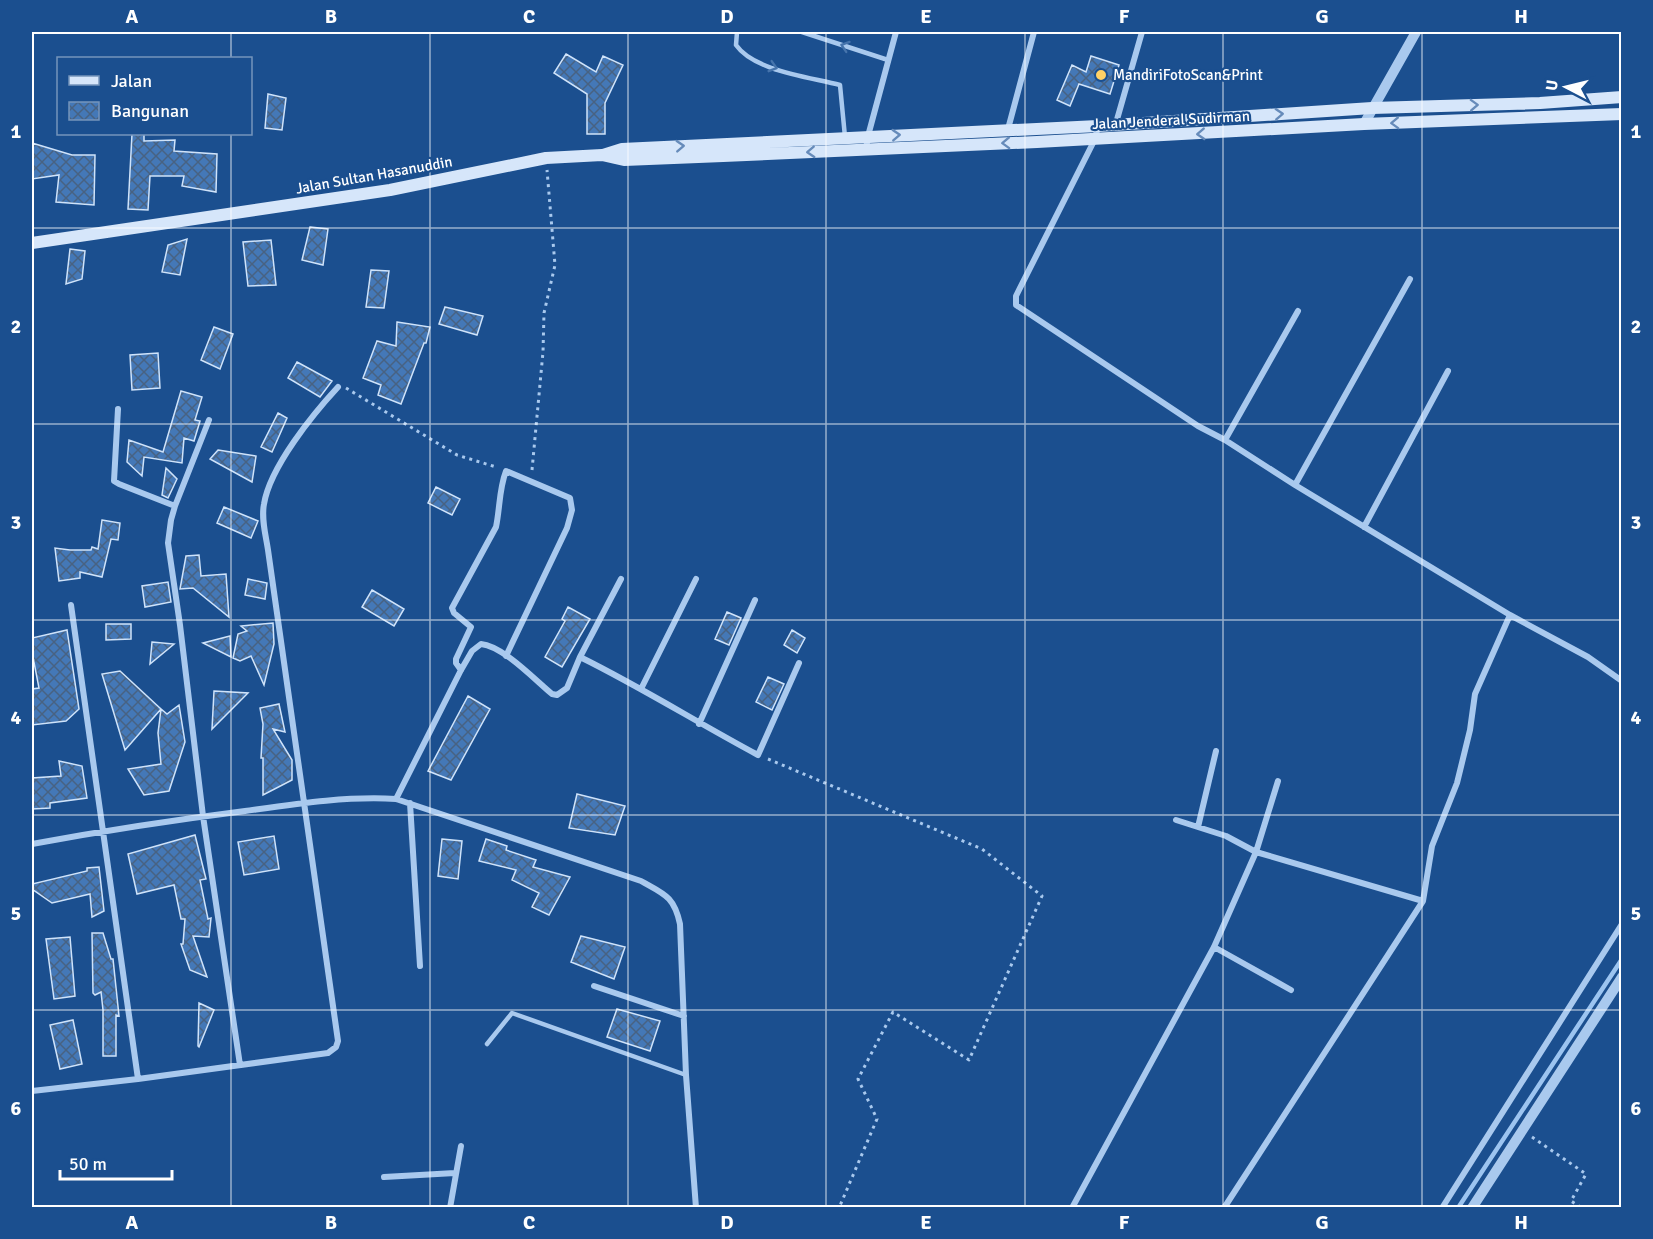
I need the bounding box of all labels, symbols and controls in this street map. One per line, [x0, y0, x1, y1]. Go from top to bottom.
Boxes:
text: A [126, 4, 139, 29]
text: B [325, 4, 337, 29]
text: C [523, 4, 535, 29]
text: D [720, 4, 734, 29]
text: E [920, 4, 932, 29]
text: F [1119, 4, 1130, 29]
text: G [1315, 4, 1329, 29]
text: H [1514, 4, 1528, 29]
one-way arrow [840, 40, 851, 53]
legend [57, 57, 252, 135]
north arrow [1536, 57, 1596, 117]
one-way arrow [767, 60, 778, 72]
place label: MandiriFotoScan&Print [1113, 66, 1263, 84]
marker: MandiriFotoScan&Print [1094, 68, 1108, 82]
text: Jalan [111, 70, 152, 92]
text: U [1542, 79, 1563, 92]
one-way arrow [1470, 99, 1479, 111]
text: Bangunan [111, 100, 189, 122]
street label: Jalan Jenderal Sudirman [1092, 107, 1250, 133]
one-way arrow [1275, 107, 1284, 120]
one-way arrow [1391, 117, 1400, 130]
text: 1 [11, 119, 22, 144]
text: 1 [1631, 119, 1642, 144]
one-way arrow [1196, 127, 1205, 140]
one-way arrow [891, 129, 900, 142]
one-way arrow [1001, 137, 1010, 150]
one-way arrow [676, 139, 685, 152]
one-way arrow [806, 146, 815, 159]
street label: Jalan Sultan Hasanuddin [294, 152, 454, 198]
text: 2 [11, 314, 21, 339]
text: 2 [1631, 314, 1641, 339]
text: 3 [11, 510, 21, 535]
text: 3 [1631, 510, 1641, 535]
text: 4 [11, 705, 22, 730]
text: 4 [1631, 705, 1642, 730]
text: 5 [11, 901, 21, 926]
text: 5 [1631, 901, 1641, 926]
text: 6 [11, 1096, 22, 1121]
text: 6 [1631, 1096, 1642, 1121]
scale bar [60, 1143, 172, 1181]
text: 50 m [69, 1153, 107, 1175]
text: A [126, 1210, 139, 1235]
text: B [325, 1210, 337, 1235]
text: C [523, 1210, 535, 1235]
text: D [720, 1210, 734, 1235]
text: E [920, 1210, 932, 1235]
text: F [1119, 1210, 1130, 1235]
text: G [1315, 1210, 1329, 1235]
text: H [1514, 1210, 1528, 1235]

